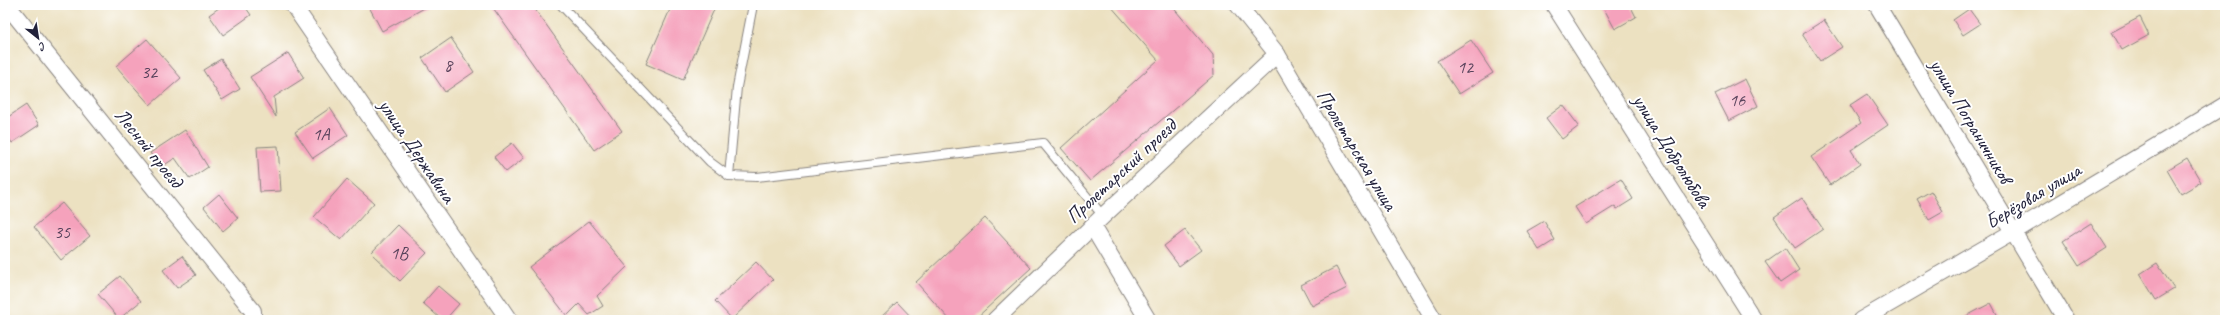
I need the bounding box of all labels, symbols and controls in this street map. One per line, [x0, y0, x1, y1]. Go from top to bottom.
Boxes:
north arrow [18, 18, 58, 58]
text: С [36, 39, 49, 55]
street label: улица Пограничников [1923, 53, 2020, 191]
house number: 8 [444, 54, 454, 76]
house number: 12 [1457, 56, 1475, 78]
house number: 32 [141, 61, 159, 83]
street label: Пролетарская улица [1311, 85, 1404, 217]
street label: улица Добролюбова [1627, 89, 1718, 214]
house number: 16 [1729, 89, 1746, 111]
street label: улица Державина [372, 93, 462, 209]
street label: Лесной проезд [109, 103, 190, 194]
street label: Пролетарский проезд [1060, 112, 1183, 229]
house number: 1А [312, 123, 331, 145]
street label: Берёзовая улица [1981, 157, 2087, 235]
house number: 35 [54, 221, 71, 243]
house number: 1В [390, 242, 409, 264]

